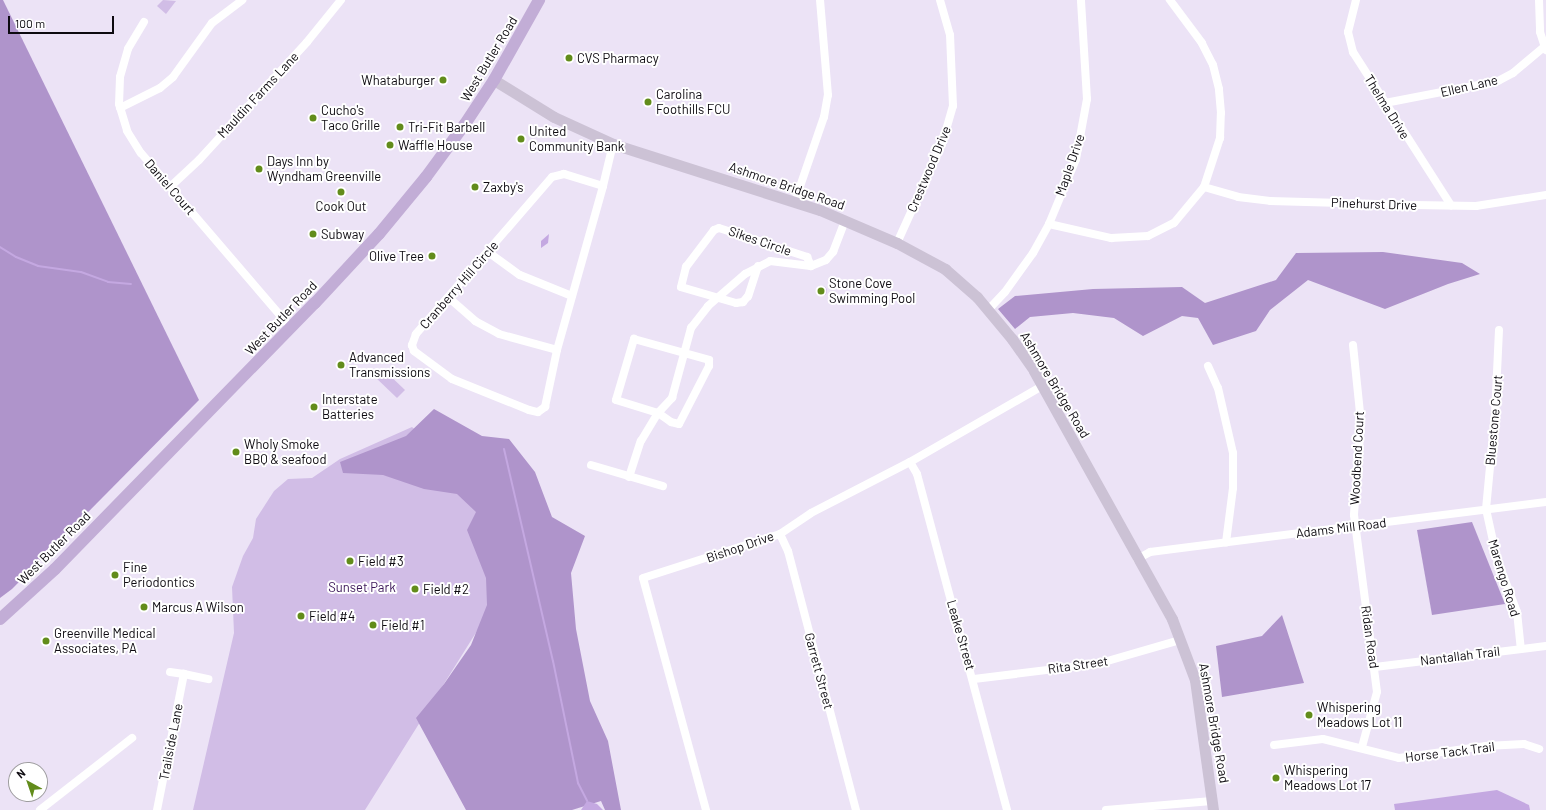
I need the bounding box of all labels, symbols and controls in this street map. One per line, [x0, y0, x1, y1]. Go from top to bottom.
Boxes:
scale bar [10, 8, 116, 34]
street label: West Butler Road [457, 13, 521, 105]
text: 100 m [15, 16, 45, 30]
street label: Mauldin Farms Lane [214, 49, 302, 141]
place label: CVS Pharmacy [577, 50, 659, 66]
marker: CVS Pharmacy [564, 53, 574, 63]
place label: Whataburger [361, 72, 435, 88]
street label: Thelma Drive [1361, 72, 1413, 142]
street label: Ellen Lane [1439, 72, 1499, 100]
marker: Whataburger [438, 75, 448, 85]
place label: Carolina Foothills FCU [656, 87, 730, 118]
marker: Carolina Foothills FCU [643, 97, 653, 107]
place label: Cucho's Taco Grille [321, 103, 380, 134]
marker: Cucho's Taco Grille [308, 113, 318, 123]
place label: Tri-Fit Barbell [408, 119, 485, 135]
marker: Tri-Fit Barbell [395, 122, 405, 132]
street label: Crestwood Drive [904, 123, 954, 215]
place label: United Community Bank [529, 124, 624, 155]
street label: Maple Drive [1052, 132, 1088, 198]
marker: United Community Bank [516, 134, 526, 144]
place label: Waffle House [398, 137, 473, 153]
marker: Waffle House [385, 140, 395, 150]
place label: Days Inn by Wyndham Greenville [267, 154, 381, 185]
street label: Daniel Court [141, 156, 199, 218]
street label: Ashmore Bridge Road [727, 159, 847, 213]
marker: Days Inn by Wyndham Greenville [254, 164, 264, 174]
place label: Zaxby's [483, 179, 524, 195]
marker: Zaxby's [470, 182, 480, 192]
marker: Cook Out [336, 187, 346, 197]
street label: Pinehurst Drive [1331, 195, 1417, 213]
place label: Cook Out [316, 198, 366, 214]
street label: Sikes Circle [727, 223, 793, 259]
place label: Subway [321, 226, 364, 242]
marker: Subway [308, 229, 318, 239]
street label: Cranberry Hill Circle [417, 238, 501, 332]
place label: Olive Tree [369, 248, 424, 264]
marker: Olive Tree [427, 251, 437, 261]
place label: Stone Cove Swimming Pool [829, 276, 915, 307]
street label: West Butler Road [242, 278, 320, 358]
marker: Stone Cove Swimming Pool [816, 286, 826, 296]
street label: Ashmore Bridge Road [1017, 329, 1093, 441]
place label: Advanced Transmissions [349, 350, 430, 381]
marker: Advanced Transmissions [336, 360, 346, 370]
street label: Bluestone Court [1482, 374, 1506, 466]
place label: Interstate Batteries [322, 392, 378, 423]
marker: Interstate Batteries [309, 402, 319, 412]
street label: Woodbend Court [1347, 411, 1367, 505]
place label: Wholy Smoke BBQ & seafood [244, 437, 327, 468]
marker: Wholy Smoke BBQ & seafood [231, 447, 241, 457]
street label: West Butler Road [14, 508, 94, 588]
street label: Adams Mill Road [1295, 515, 1387, 541]
street label: Bishop Drive [704, 528, 776, 566]
street label: Marengo Road [1485, 538, 1523, 618]
place label: Field #3 [358, 553, 404, 569]
marker: Field #3 [345, 556, 355, 566]
place label: Fine Periodontics [123, 560, 195, 591]
marker: Fine Periodontics [110, 570, 120, 580]
park label: Sunset Park [328, 579, 396, 595]
place label: Field #2 [423, 581, 469, 597]
marker: Field #2 [410, 584, 420, 594]
street label: Leake Street [944, 598, 978, 672]
place label: Marcus A Wilson [152, 599, 244, 615]
marker: Marcus A Wilson [139, 602, 149, 612]
street label: Ridan Road [1358, 605, 1382, 669]
place label: Field #4 [309, 608, 355, 624]
marker: Field #4 [296, 611, 306, 621]
place label: Field #1 [381, 617, 424, 633]
marker: Field #1 [368, 620, 378, 630]
place label: Greenville Medical Associates, PA [54, 626, 155, 657]
street label: Garrett Street [801, 631, 837, 711]
marker: Greenville Medical Associates, PA [41, 636, 51, 646]
street label: Nantallah Trail [1419, 643, 1501, 669]
street label: Rita Street [1047, 653, 1109, 677]
street label: Ashmore Bridge Road [1196, 662, 1232, 784]
place label: Whispering Meadows Lot 11 [1317, 700, 1402, 731]
street label: Trailside Lane [156, 702, 186, 782]
marker: Whispering Meadows Lot 11 [1304, 710, 1314, 720]
street label: Horse Tack Trail [1404, 739, 1496, 765]
north arrow [8, 762, 48, 802]
place label: Whispering Meadows Lot 17 [1284, 763, 1371, 794]
text: N [14, 766, 28, 781]
marker: Whispering Meadows Lot 17 [1271, 773, 1281, 783]

